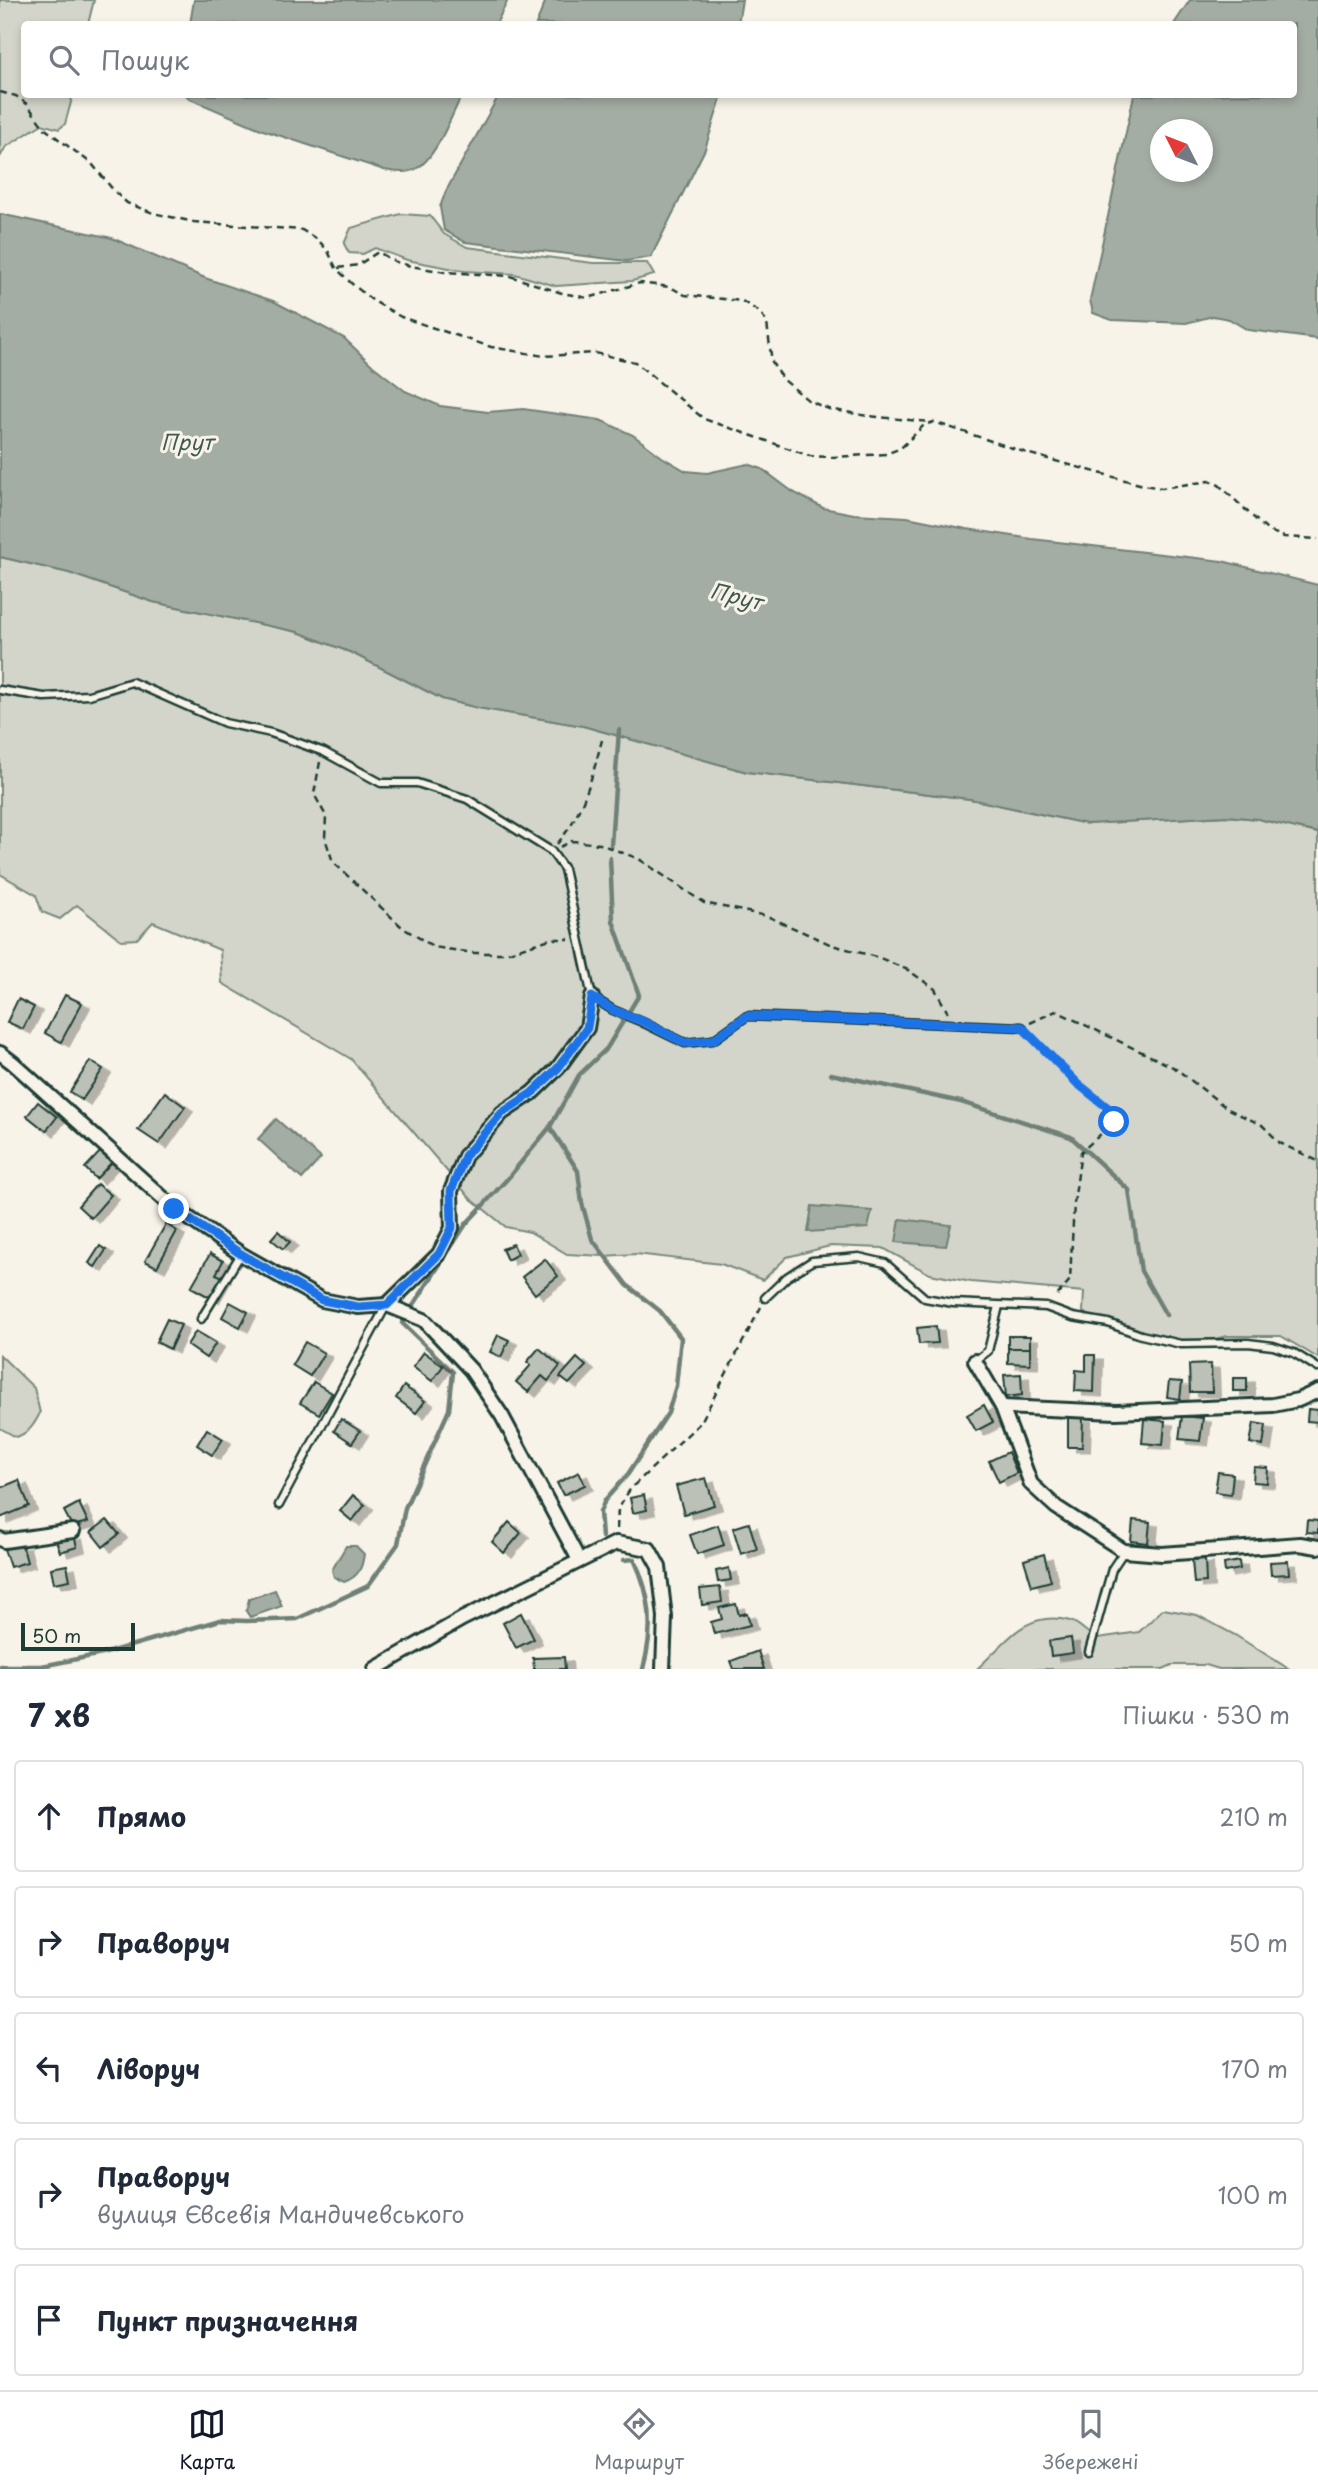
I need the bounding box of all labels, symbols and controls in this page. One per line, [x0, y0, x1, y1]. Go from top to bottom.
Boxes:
search box [21, 21, 1297, 98]
text: Пошук [101, 40, 189, 79]
icon: search [45, 41, 83, 79]
north arrow [1150, 119, 1213, 182]
water label: Прут [161, 425, 217, 457]
water label: Прут [707, 573, 769, 618]
route start [1098, 1106, 1129, 1137]
route end [158, 1193, 189, 1224]
scale bar [21, 1620, 135, 1652]
text: 50 m [32, 1621, 81, 1649]
text: 7 хв [28, 1692, 90, 1737]
text: Пішки · 530 m [1122, 1697, 1290, 1732]
icon: ahead [30, 1797, 68, 1835]
text: Прямо [97, 1797, 186, 1836]
text: 210 m [1220, 1799, 1288, 1834]
icon: right [30, 1923, 68, 1961]
text: Праворуч [97, 1923, 230, 1962]
text: 50 m [1228, 1925, 1288, 1960]
icon: left [30, 2049, 68, 2087]
text: Ліворуч [97, 2049, 200, 2088]
text: 170 m [1221, 2051, 1288, 2086]
text: Праворуч [97, 2157, 230, 2196]
icon: right [30, 2175, 68, 2213]
text: 100 m [1218, 2177, 1288, 2212]
text: вулиця Євсевія Мандичевського [97, 2196, 465, 2231]
icon: arrive [30, 2301, 68, 2339]
text: Пункт призначення [97, 2301, 358, 2340]
tab: Карта [179, 2405, 235, 2475]
tab: Маршрут [594, 2405, 684, 2475]
tab: Збережені [1043, 2405, 1139, 2475]

